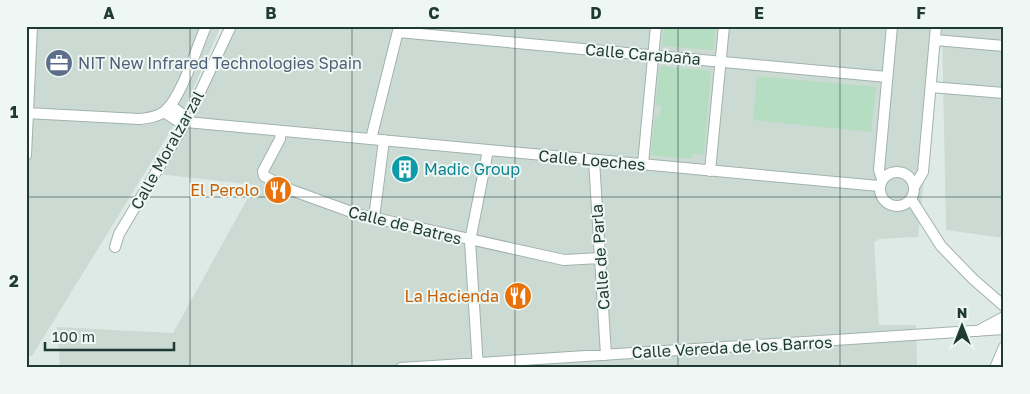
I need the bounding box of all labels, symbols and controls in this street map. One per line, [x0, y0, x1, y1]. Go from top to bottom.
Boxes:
text: A [103, 3, 115, 23]
text: B [265, 3, 277, 23]
text: C [428, 3, 440, 23]
text: D [590, 3, 602, 23]
text: E [754, 3, 764, 23]
text: F [916, 3, 926, 23]
street label: Calle Carabaña [584, 39, 702, 69]
office icon: NIT New Infrared Technologies Spain [44, 48, 74, 78]
place label: NIT New Infrared Technologies Spain [78, 53, 362, 73]
street label: Calle Moralzarzal [126, 87, 208, 213]
text: 1 [10, 102, 18, 122]
street label: Calle Loeches [538, 145, 646, 175]
building icon: Madic Group [390, 154, 420, 184]
place label: Madic Group [424, 159, 520, 179]
restaurant icon: El Perolo [263, 175, 293, 205]
place label: El Perolo [190, 180, 259, 200]
street label: Calle de Batres [346, 201, 464, 249]
street label: Calle de Parla [586, 203, 614, 311]
text: 2 [9, 271, 19, 291]
restaurant icon: La Hacienda [503, 281, 533, 311]
place label: La Hacienda [404, 286, 499, 306]
north arrow [938, 302, 988, 352]
text: N [957, 304, 967, 321]
scale bar [45, 319, 174, 351]
text: 100 m [52, 327, 95, 345]
street label: Calle Vereda de los Barros [631, 332, 833, 362]

